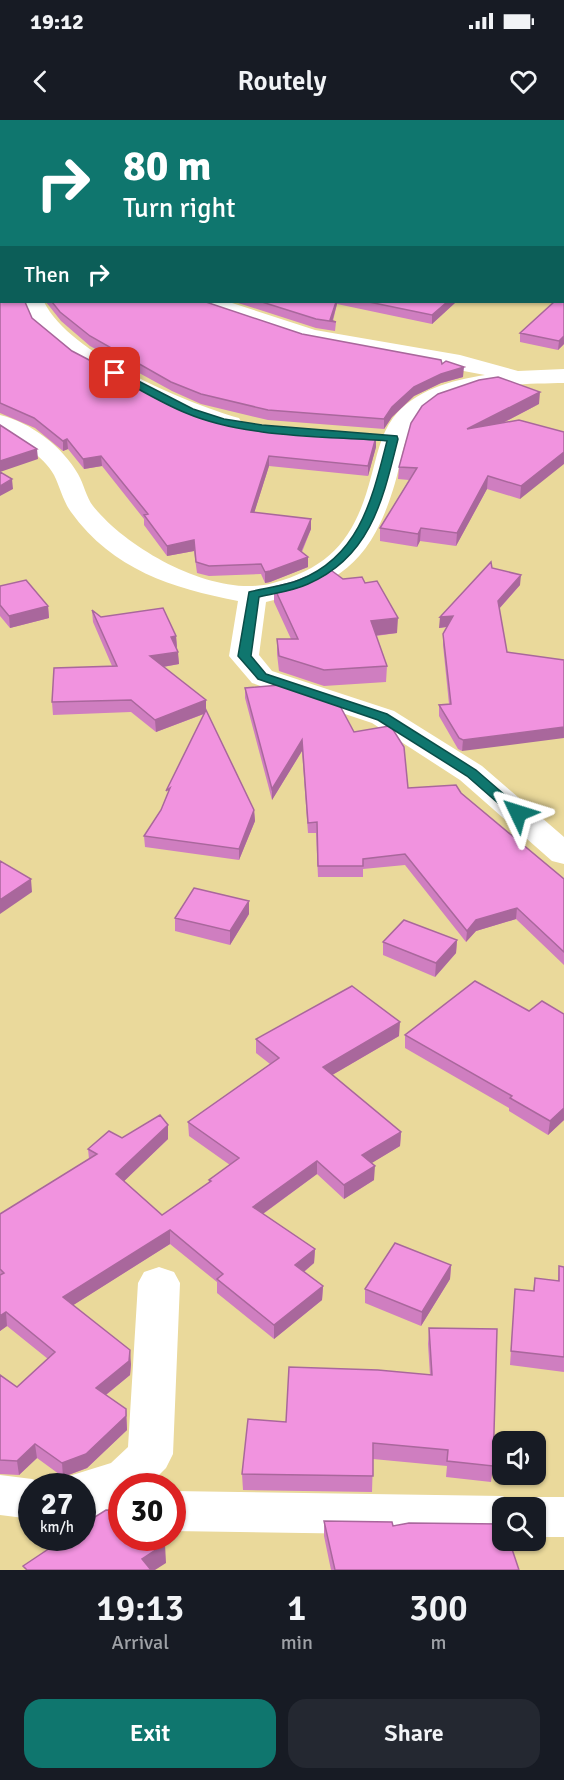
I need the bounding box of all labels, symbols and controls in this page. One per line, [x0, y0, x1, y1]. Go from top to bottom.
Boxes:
text: 19:12 [30, 8, 84, 35]
icon: back [24, 65, 57, 98]
text: Routely [238, 65, 326, 98]
icon: heart [507, 65, 540, 98]
text: 80 m [123, 141, 212, 192]
icon: right [24, 144, 102, 222]
text: Turn right [123, 192, 236, 225]
icon: right [82, 258, 115, 291]
text: Then [24, 261, 70, 288]
pin [89, 347, 140, 398]
icon: arrive [98, 356, 131, 389]
position arrow [486, 781, 550, 845]
map controls [492, 1431, 546, 1551]
button: sound [492, 1431, 546, 1485]
speed limit sign: 30 [108, 1473, 186, 1551]
text: 27 [41, 1486, 73, 1523]
button: search [492, 1497, 546, 1551]
text: km/h [40, 1518, 74, 1536]
text: 19:13 [96, 1586, 184, 1631]
text: 1 [287, 1586, 307, 1631]
text: 300 [409, 1586, 468, 1631]
text: Arrival [112, 1630, 169, 1655]
text: min [281, 1630, 313, 1655]
text: m [430, 1630, 446, 1655]
button: Exit [24, 1699, 276, 1768]
button: Share [288, 1699, 540, 1768]

